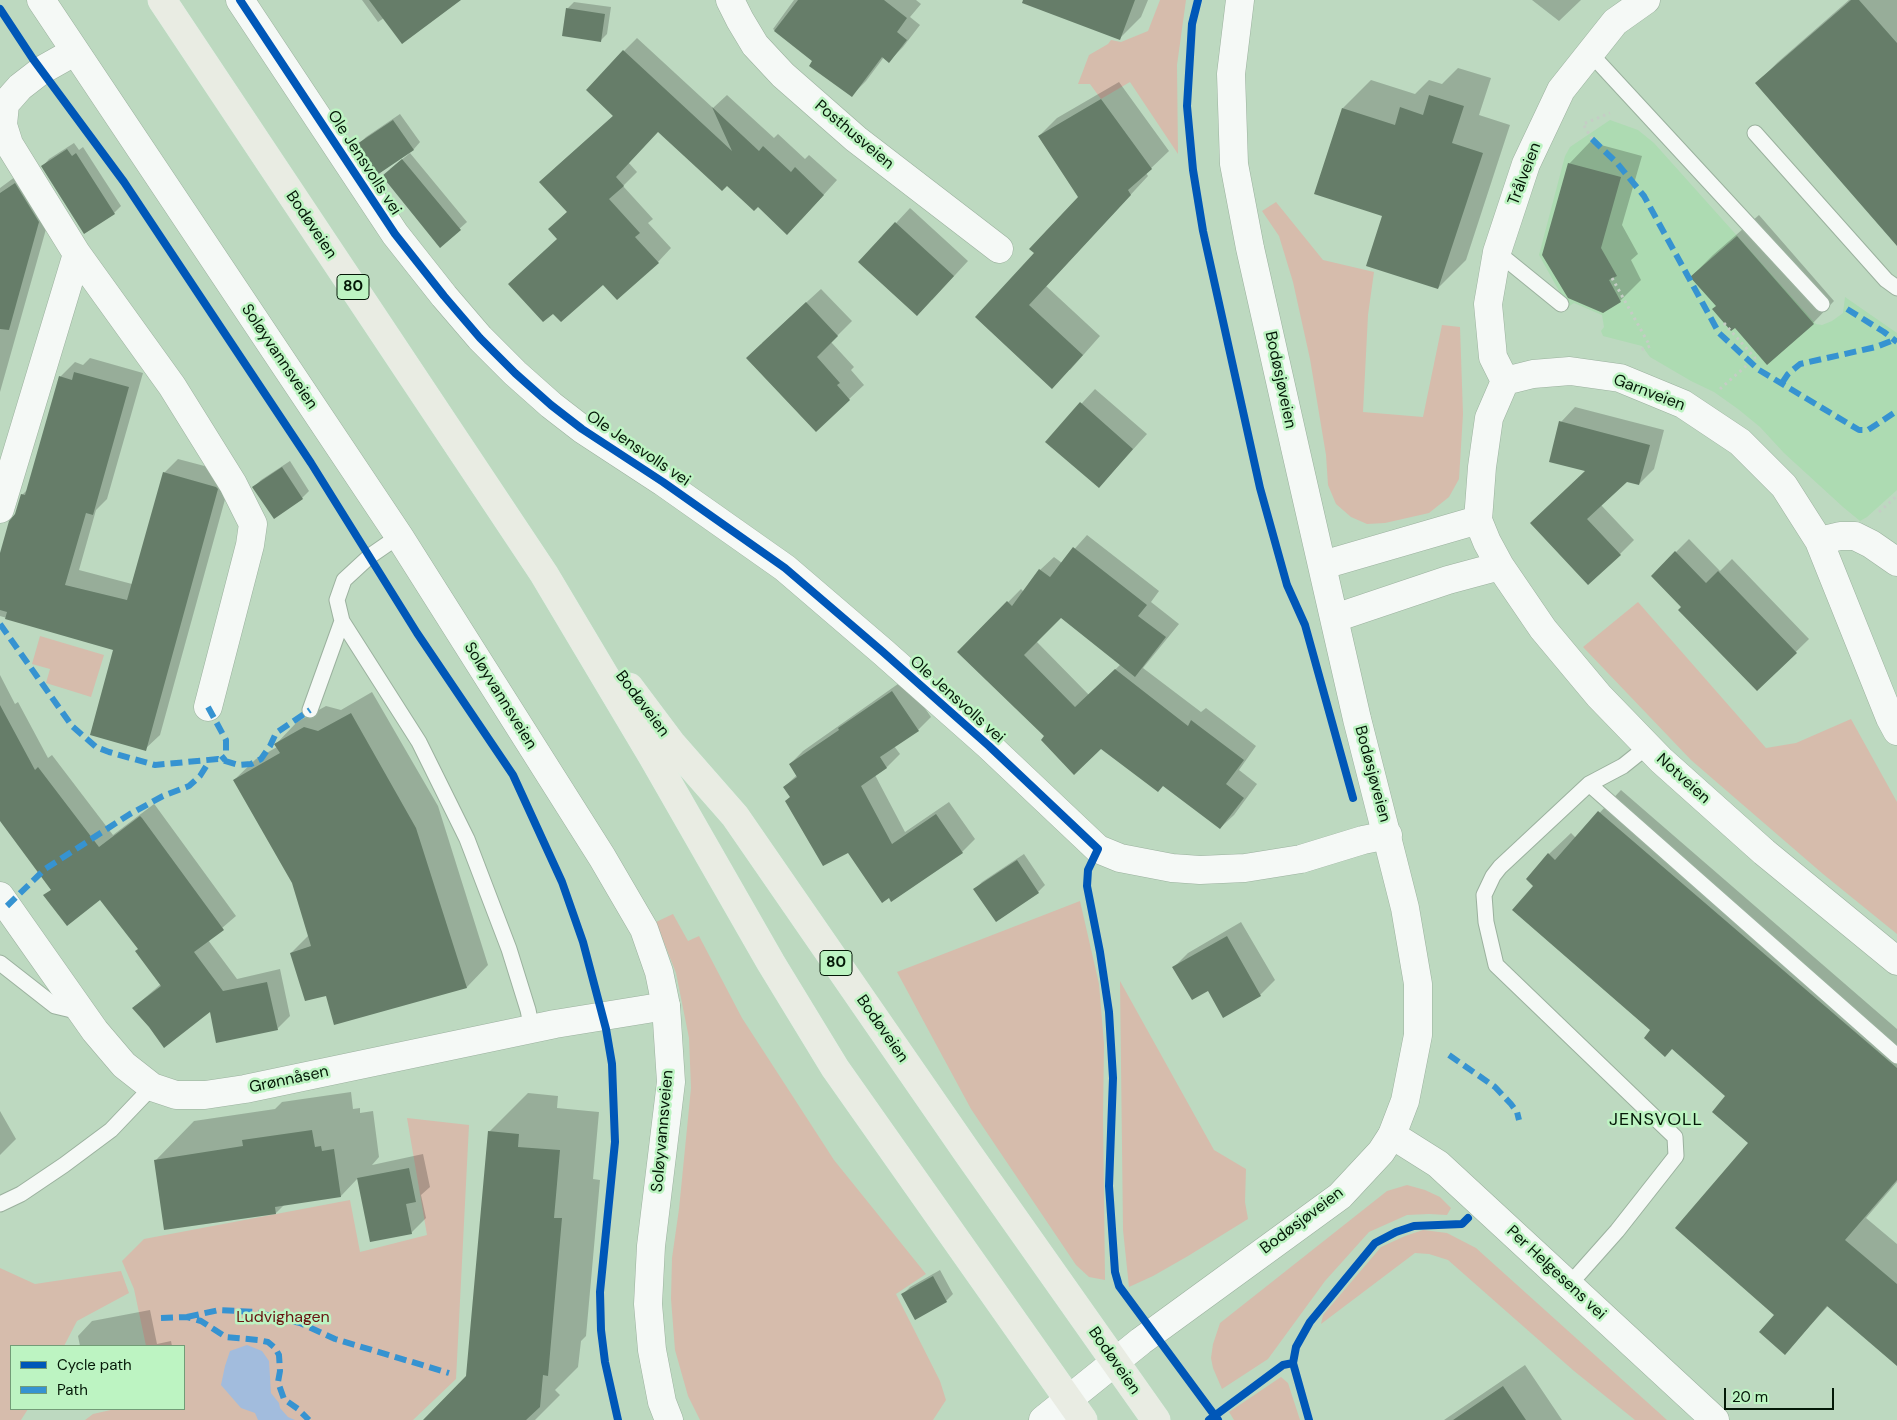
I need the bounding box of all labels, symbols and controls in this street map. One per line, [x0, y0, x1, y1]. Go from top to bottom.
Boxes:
street label: Posthusveien [811, 96, 897, 174]
street label: Ole Jensvolls vei [323, 107, 405, 219]
street label: Trålveien [1504, 140, 1546, 208]
street label: Bodøveien [281, 187, 341, 263]
road number: 80 [337, 274, 369, 300]
street label: Soløyvannsveien [237, 301, 321, 413]
street label: Bodøsjøveien [1260, 330, 1300, 430]
street label: Garnveien [1611, 371, 1687, 415]
street label: Ole Jensvolls vei [582, 407, 694, 491]
street label: Soløyvannsveien [459, 639, 541, 753]
street label: Ole Jensvolls vei [906, 652, 1008, 748]
street label: Bodøveien [611, 667, 673, 741]
street label: Bodøsjøveien [1350, 724, 1394, 824]
street label: Notveien [1652, 750, 1714, 808]
road number: 80 [820, 950, 852, 976]
street label: Bodøveien [852, 992, 912, 1066]
street label: Grønnåsen [248, 1062, 330, 1098]
street label: Soløyvannsveien [648, 1069, 678, 1193]
district label: JENSVOLL [1608, 1109, 1704, 1131]
street label: Bodøsjøveien [1257, 1184, 1347, 1258]
street label: Per Helgesens vei [1502, 1222, 1610, 1324]
park label: Ludvighagen [236, 1308, 330, 1328]
street label: Bodøveien [1084, 1324, 1144, 1398]
legend [10, 1345, 185, 1410]
text: Cycle path [57, 1355, 132, 1375]
scale bar [1727, 1378, 1837, 1410]
text: Path [57, 1380, 88, 1400]
text: 20 m [1732, 1387, 1768, 1407]

